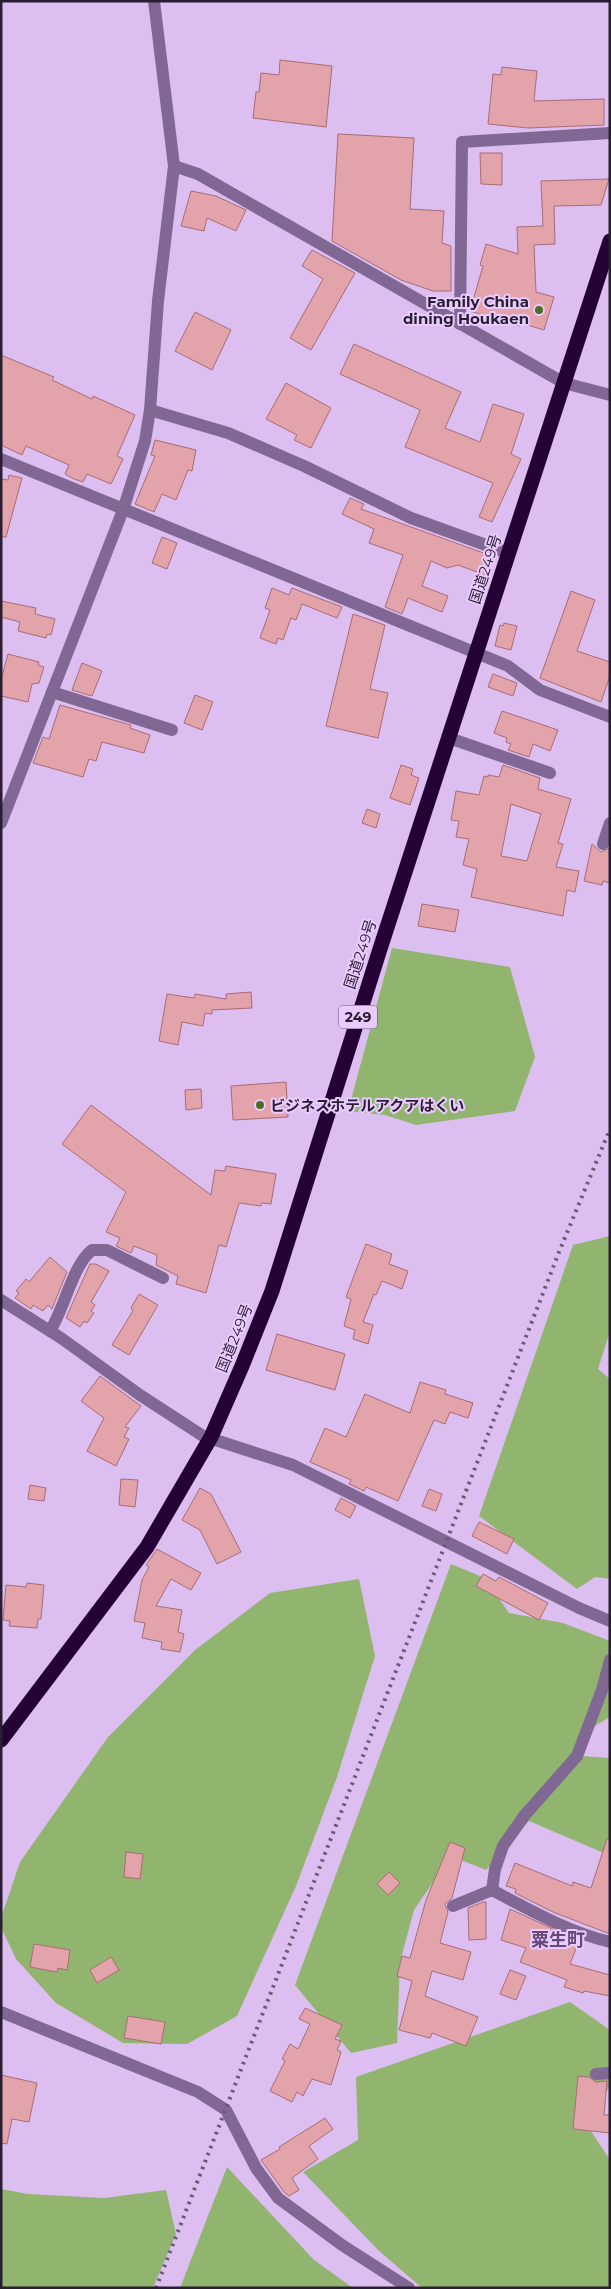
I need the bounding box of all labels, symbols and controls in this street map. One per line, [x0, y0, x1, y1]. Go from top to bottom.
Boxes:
place label: Family China dining Houkaen [403, 292, 529, 328]
marker: Family China dining Houkaen [533, 304, 545, 316]
street label: 国道249号 [465, 532, 505, 606]
street label: 国道249号 [340, 917, 380, 991]
road number: 249 [339, 1006, 377, 1028]
place label: ビジネスホテルアクアはくい [270, 1096, 464, 1115]
marker: ビジネスホテルアクアはくい [254, 1099, 266, 1111]
street label: 国道249号 [212, 1301, 256, 1375]
district label: 粟生町 [531, 1929, 585, 1951]

